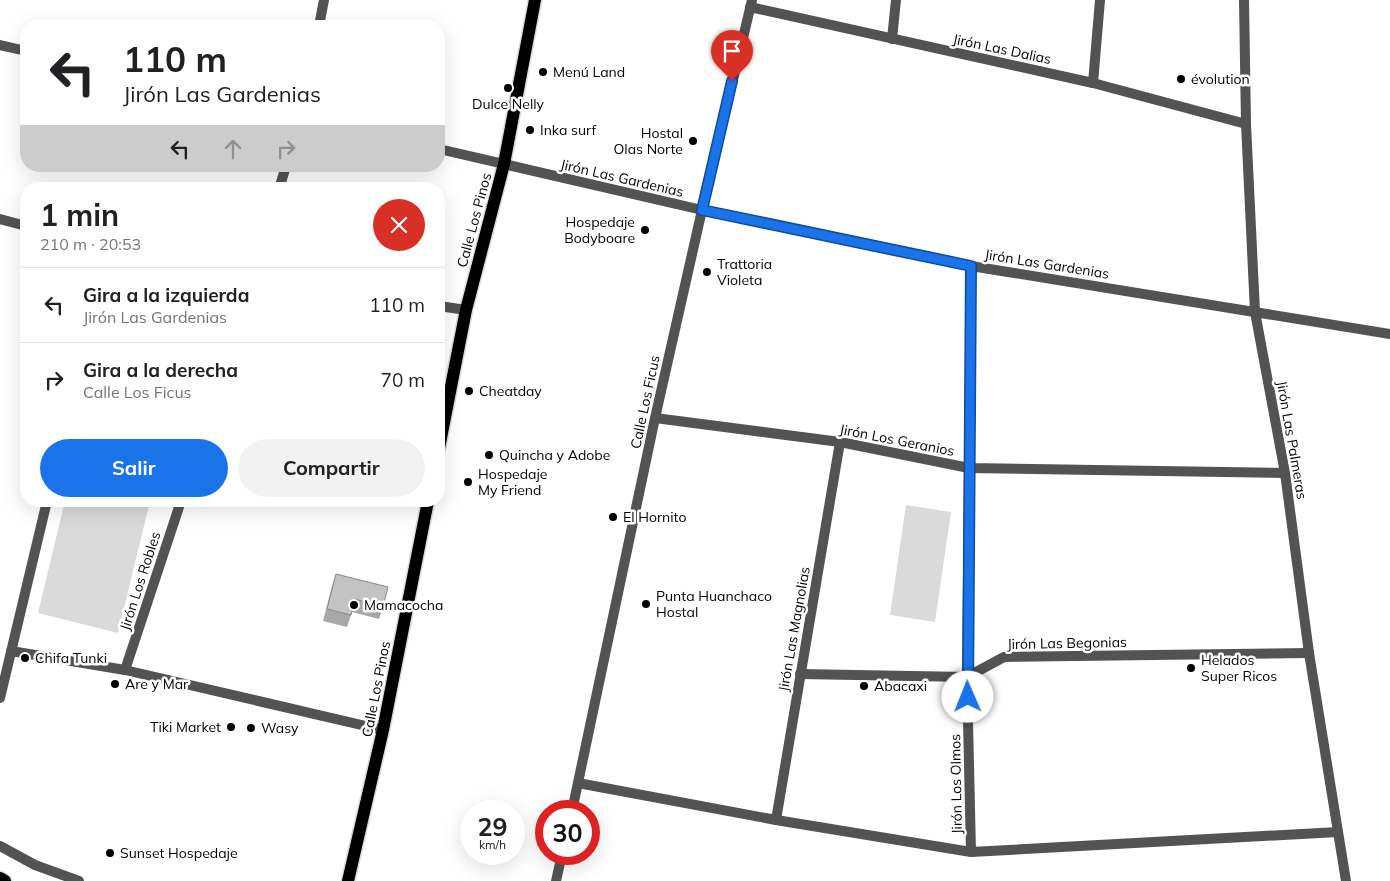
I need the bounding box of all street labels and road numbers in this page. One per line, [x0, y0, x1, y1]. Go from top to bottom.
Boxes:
street label: Jirón Las Dalias [951, 30, 1053, 68]
street label: Jirón Las Gardenias [559, 155, 685, 201]
street label: Calle Los Pinos [453, 171, 495, 269]
street label: Jirón Las Gardenias [983, 245, 1111, 283]
street label: Calle Los Ficus [626, 354, 664, 450]
street label: Jirón Las Palmeras [1273, 379, 1311, 501]
street label: Jirón Los Geranios [838, 420, 956, 460]
street label: Jirón Los Robles [116, 529, 164, 633]
street label: Jirón Las Magnolias [774, 565, 814, 693]
street label: Jirón Las Begonias [1007, 633, 1127, 653]
street label: Calle Los Pinos [358, 639, 394, 739]
street label: Jirón Los Olmos [946, 734, 966, 834]

